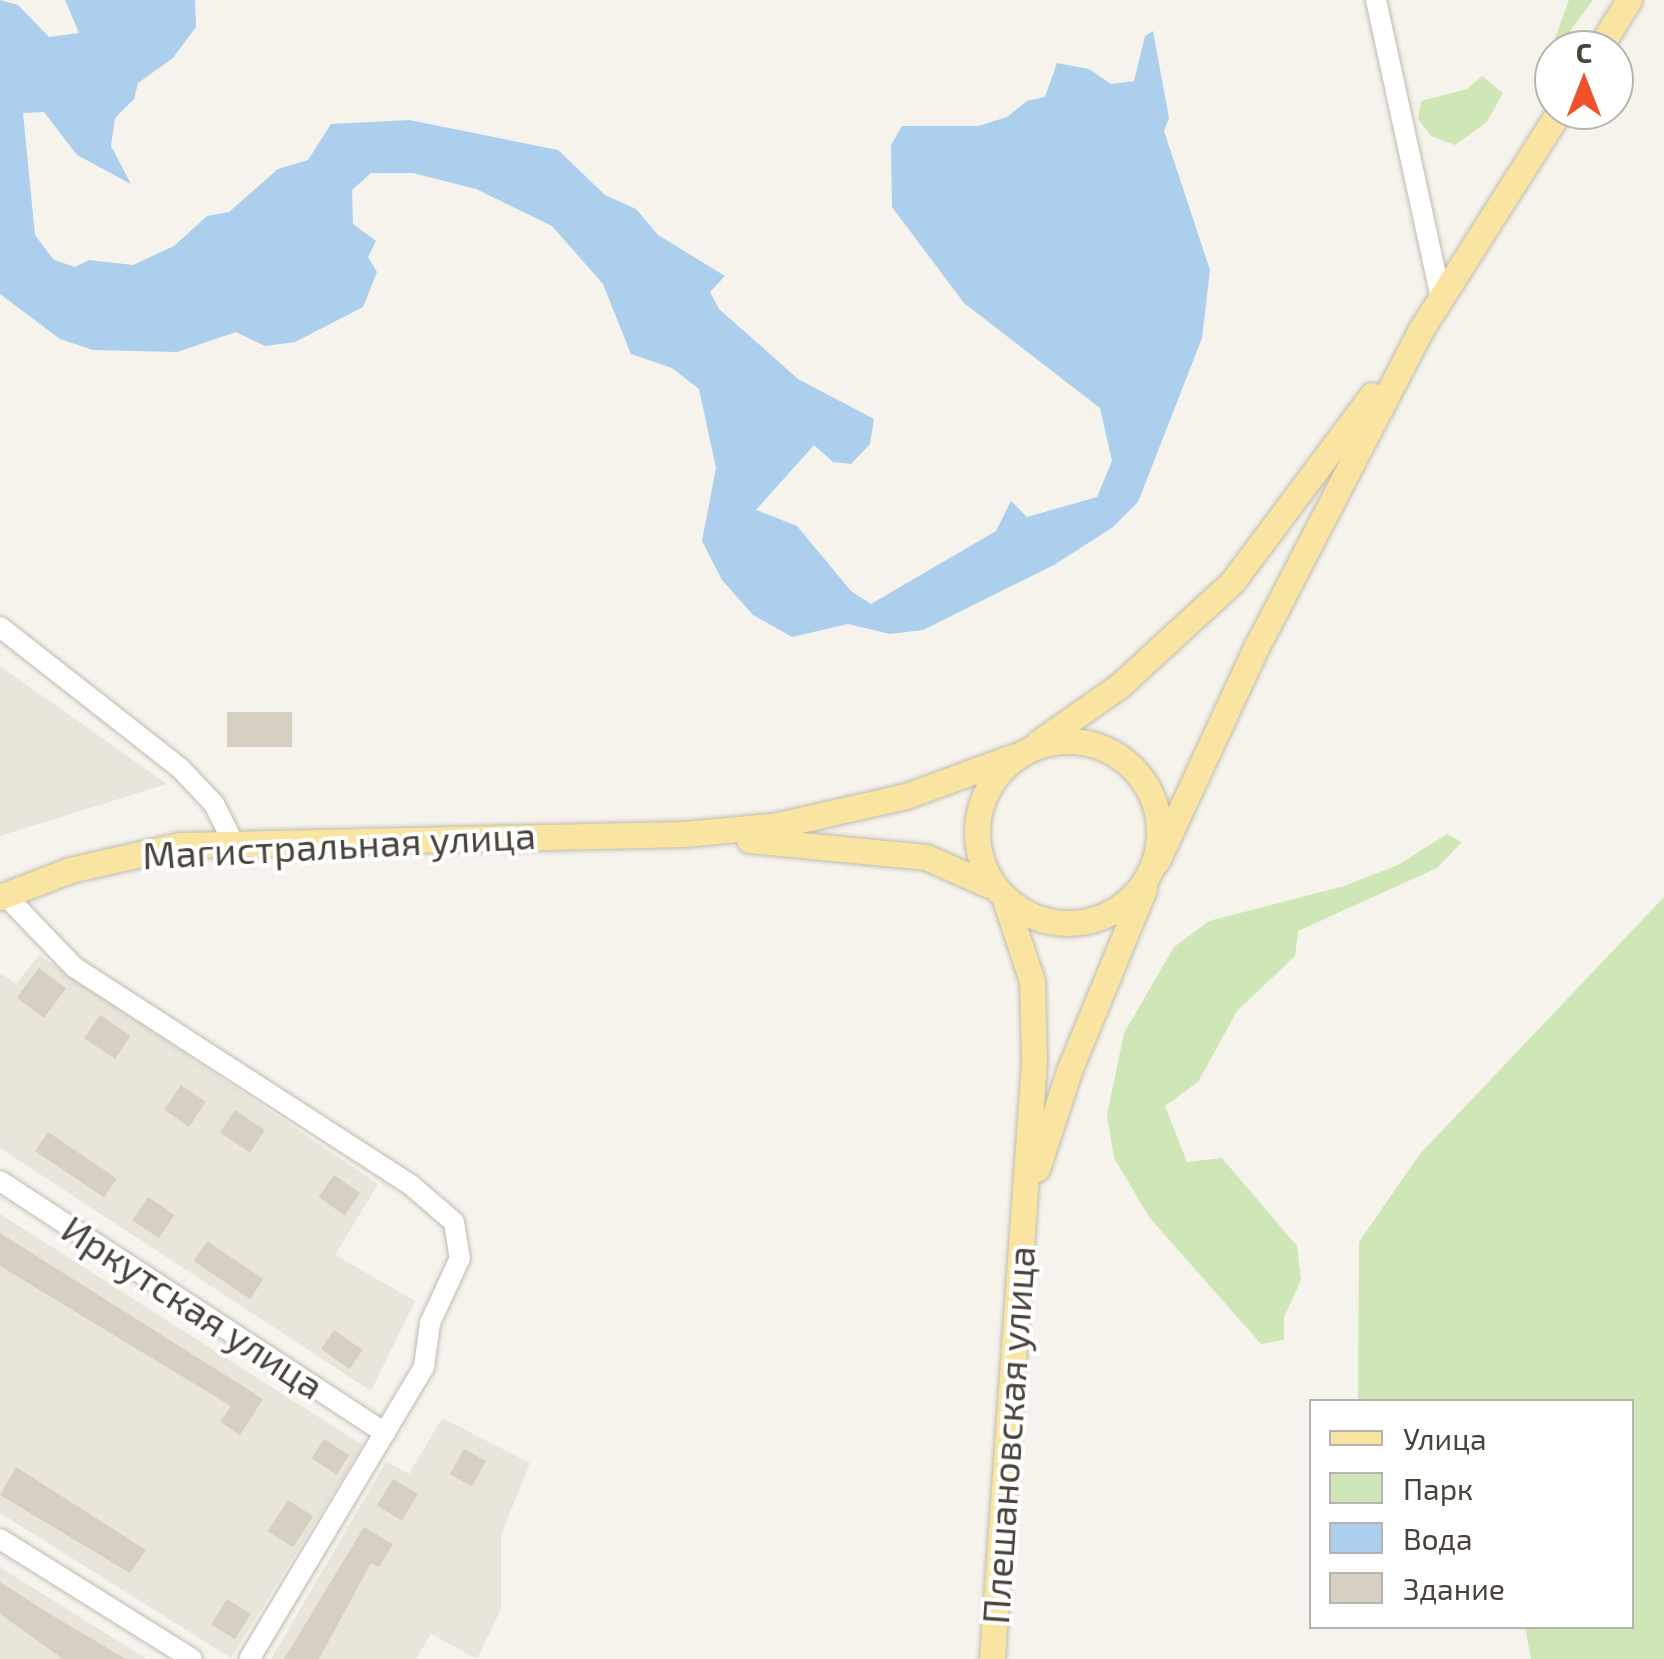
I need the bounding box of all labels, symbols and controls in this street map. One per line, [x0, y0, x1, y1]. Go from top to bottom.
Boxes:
north arrow [1534, 30, 1634, 130]
text: С [1576, 35, 1592, 69]
street label: Магистральная улица [141, 812, 537, 878]
street label: Иркутская улица [54, 1205, 332, 1409]
street label: Плешановская улица [972, 1244, 1044, 1626]
legend [1309, 1399, 1634, 1629]
text: Улица [1403, 1420, 1487, 1456]
text: Парк [1403, 1470, 1473, 1506]
text: Вода [1403, 1520, 1473, 1556]
text: Здание [1403, 1570, 1505, 1606]

